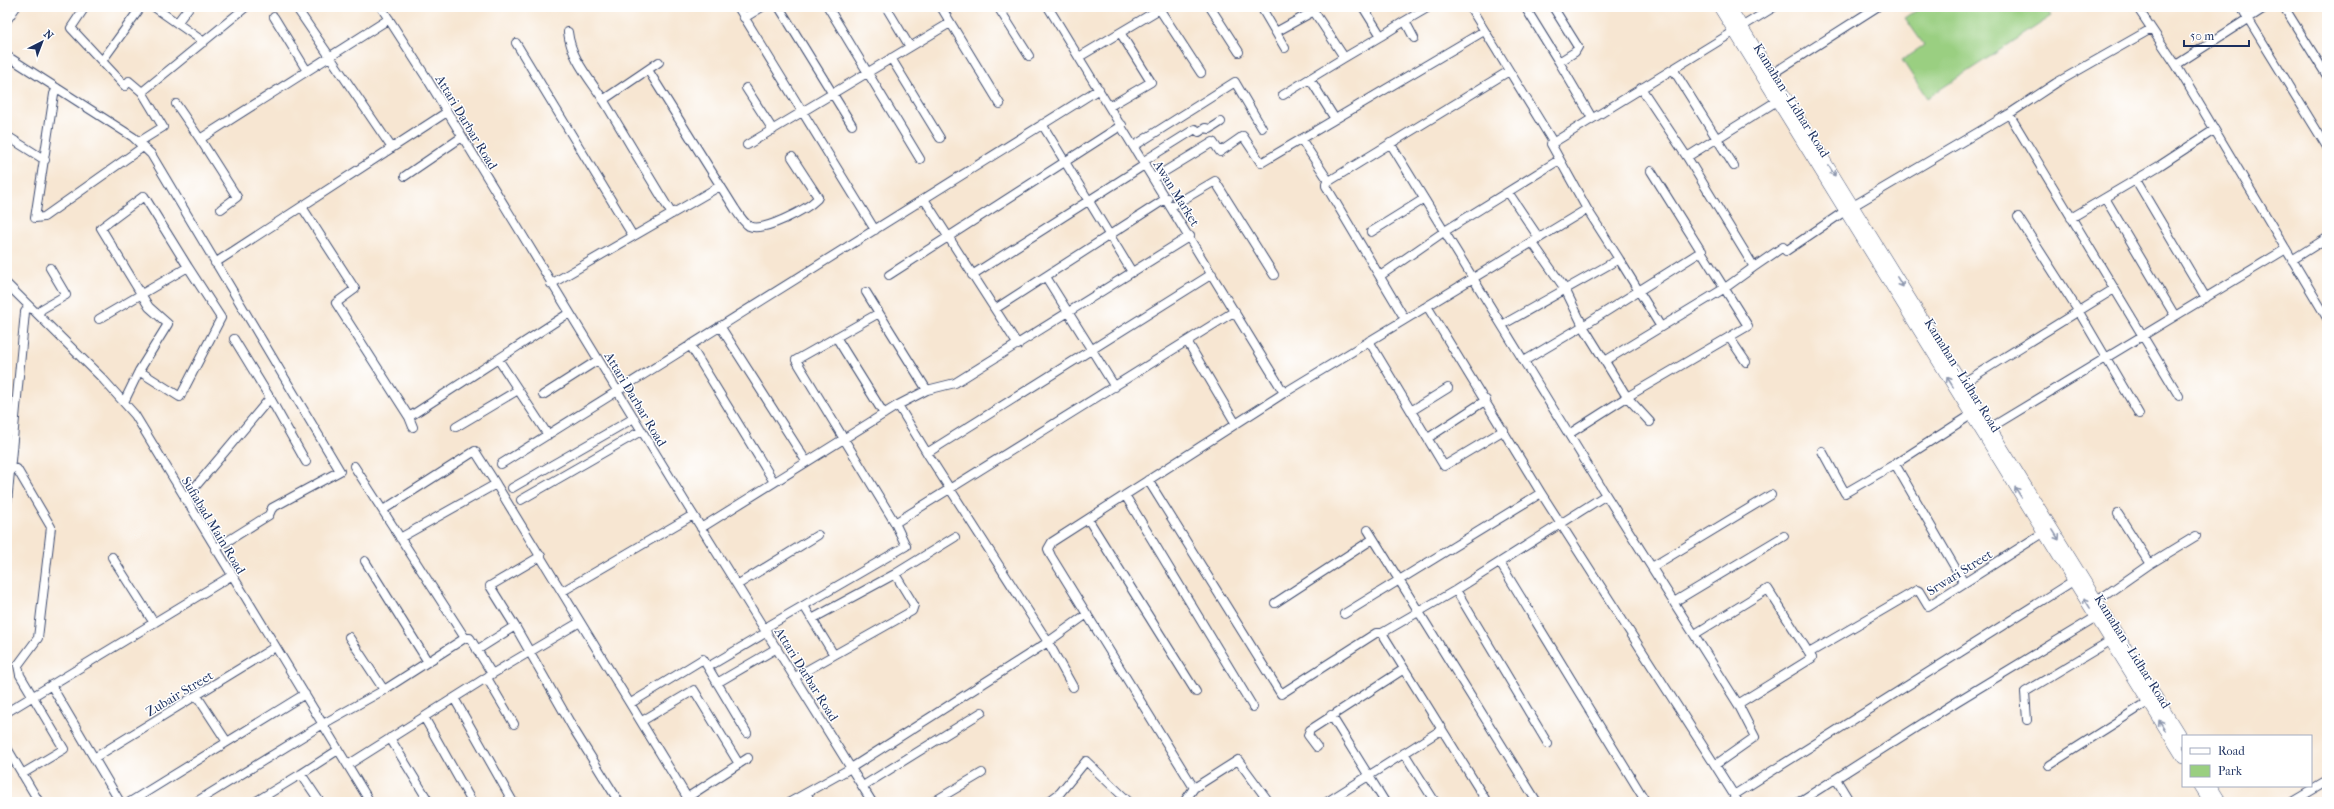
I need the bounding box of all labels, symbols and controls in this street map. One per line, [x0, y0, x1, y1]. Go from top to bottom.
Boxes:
north arrow [22, 22, 62, 62]
scale bar [2184, 22, 2249, 48]
text: N [41, 27, 56, 43]
text: 50 m [2190, 29, 2214, 43]
street label: Kamahan - Lidhar Road [1750, 41, 1833, 161]
street label: Attari Darbar Road [432, 72, 501, 173]
street label: Awan Market [1150, 157, 1203, 229]
one-way arrow [1828, 165, 1836, 177]
one-way arrow [1896, 276, 1904, 287]
street label: Kamahan - Lidhar Road [1921, 316, 2004, 436]
street label: Attari Darbar Road [601, 349, 670, 450]
one-way arrow [1946, 376, 1954, 388]
street label: Sufiabad Main Road [179, 474, 249, 577]
one-way arrow [2014, 486, 2022, 498]
one-way arrow [2053, 529, 2061, 541]
street label: Srwari Street [1924, 546, 1995, 598]
street label: Kamahan - Lidhar Road [2091, 592, 2174, 712]
one-way arrow [2082, 597, 2090, 609]
street label: Attari Darbar Road [771, 624, 842, 725]
street label: Zubair Street [143, 667, 216, 719]
one-way arrow [2158, 719, 2166, 731]
legend [2182, 735, 2312, 787]
text: Road [2218, 744, 2245, 758]
text: Park [2218, 764, 2243, 778]

